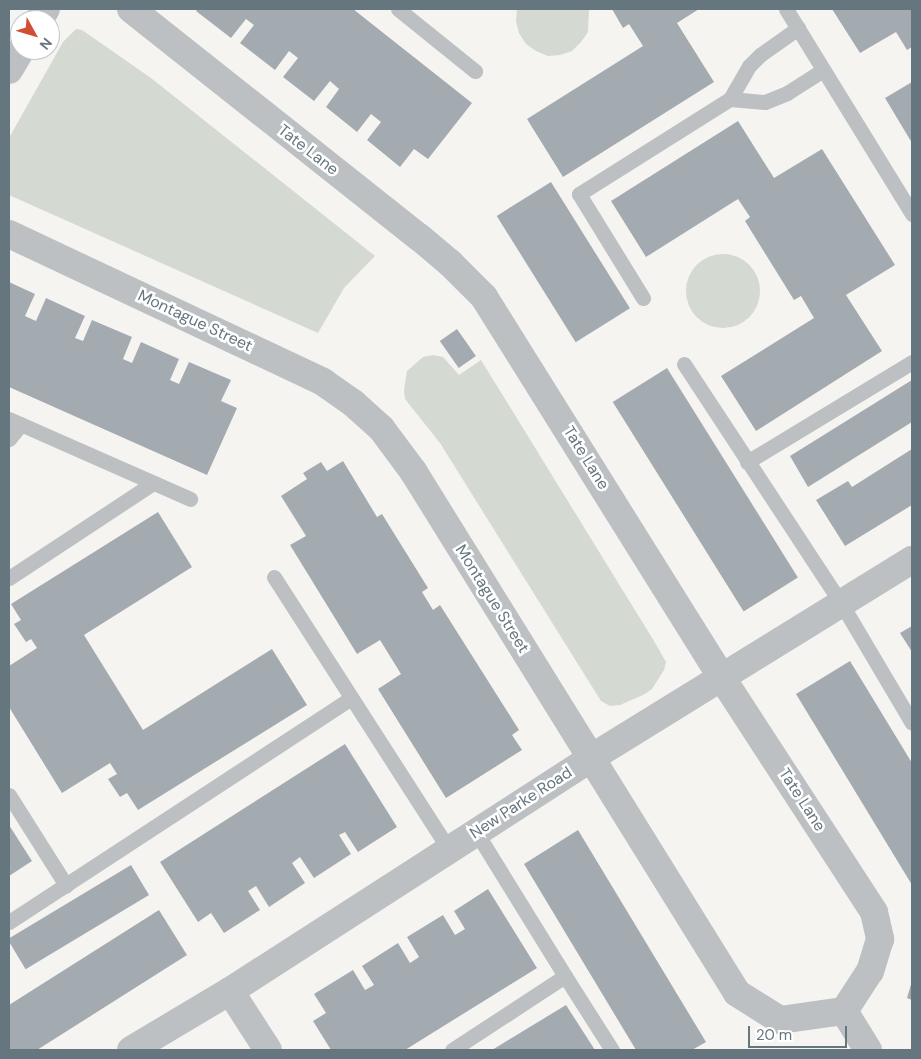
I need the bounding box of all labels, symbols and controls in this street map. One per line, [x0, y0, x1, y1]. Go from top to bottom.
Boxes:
north arrow [10, 10, 60, 60]
text: N [36, 34, 56, 53]
street label: Tate Lane [274, 121, 342, 179]
street label: Montague Street [135, 286, 255, 356]
street label: Tate Lane [559, 423, 613, 493]
street label: Montague Street [451, 541, 533, 657]
street label: New Parke Road [466, 763, 576, 843]
street label: Tate Lane [775, 765, 829, 835]
scale bar [751, 1016, 850, 1048]
text: 20 m [756, 1025, 792, 1045]

